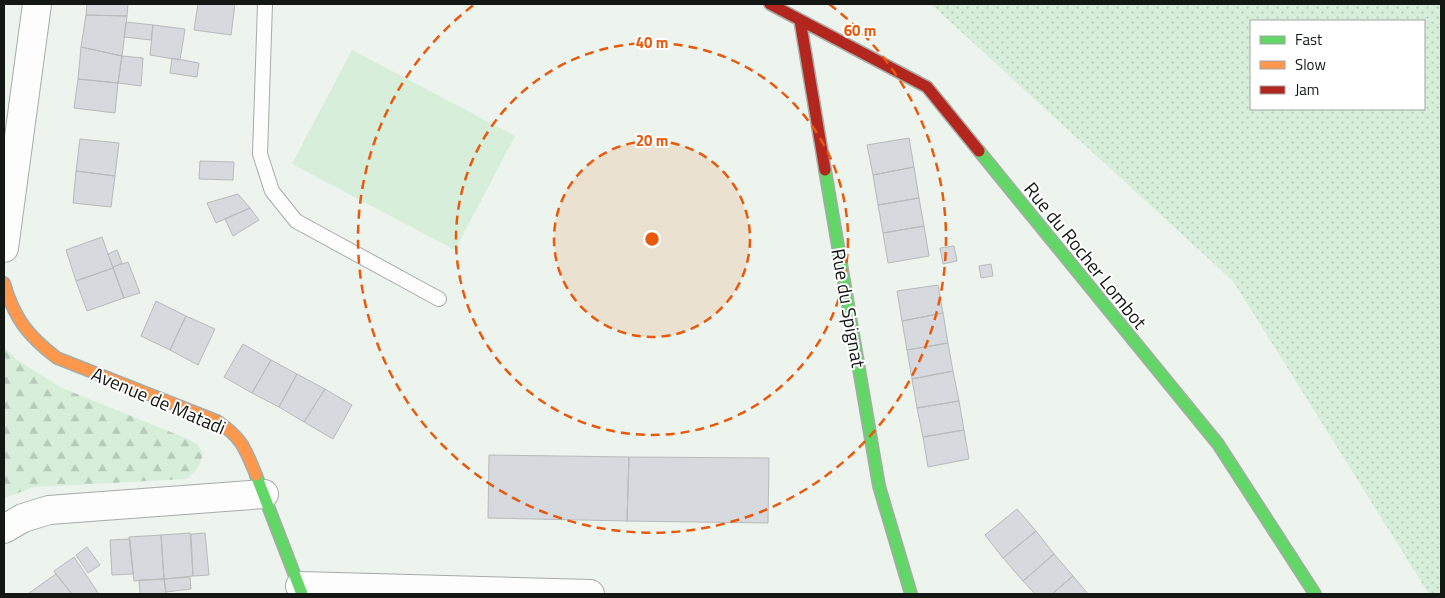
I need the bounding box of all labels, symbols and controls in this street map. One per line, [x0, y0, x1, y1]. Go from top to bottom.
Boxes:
text: 60 m [844, 19, 876, 42]
legend [1250, 20, 1425, 110]
text: Fast [1295, 28, 1323, 51]
text: 40 m [636, 31, 668, 54]
text: Slow [1295, 53, 1326, 76]
text: Jam [1295, 78, 1319, 101]
text: 20 m [636, 129, 668, 152]
street label: Rue du Rocher Lombot [1018, 175, 1155, 335]
centre of rings [643, 230, 661, 248]
street label: Rue du Spignat [824, 246, 874, 370]
street label: Avenue de Matadi [87, 359, 231, 441]

